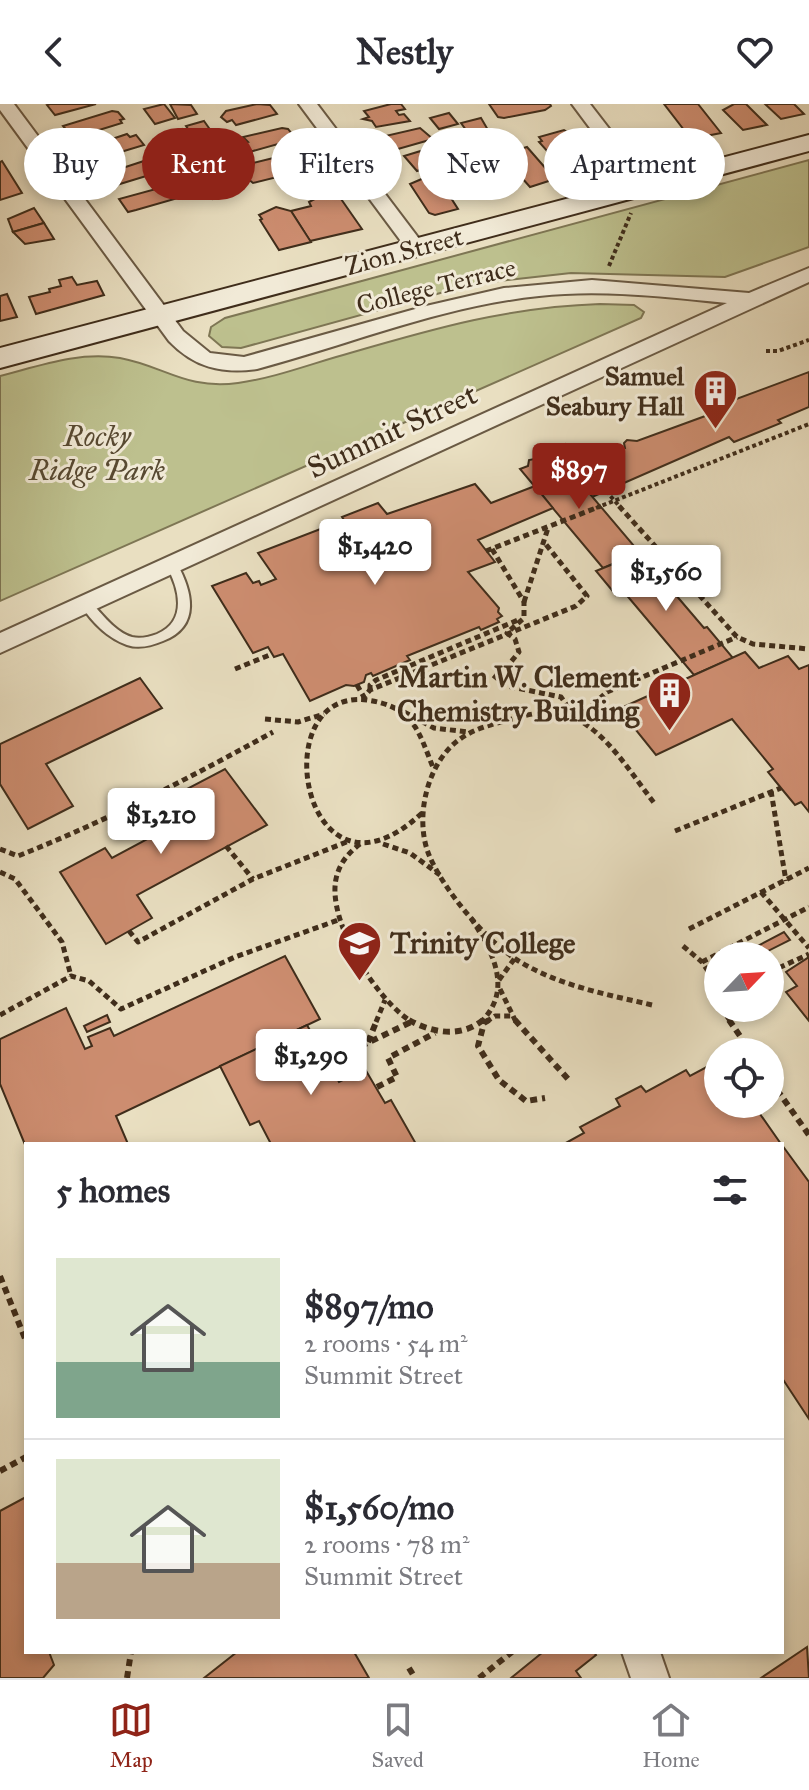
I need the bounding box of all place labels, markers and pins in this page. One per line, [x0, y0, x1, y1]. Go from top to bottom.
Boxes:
place label: Samuel Seabury Hall [546, 360, 685, 422]
building icon: Samuel Seabury Hall [691, 367, 739, 430]
pin: $897 [532, 443, 626, 511]
pin: $1,420 [310, 519, 440, 587]
pin: $1,560 [601, 545, 731, 613]
place label: Martin W. Clement Chemistry Building [397, 659, 640, 729]
building icon: Martin W. Clement Chemistry Building [646, 670, 694, 733]
pin: $1,210 [96, 788, 226, 856]
school or university icon: Trinity College [335, 919, 383, 982]
place label: Trinity College [390, 925, 576, 961]
pin: $1,290 [246, 1029, 376, 1097]

